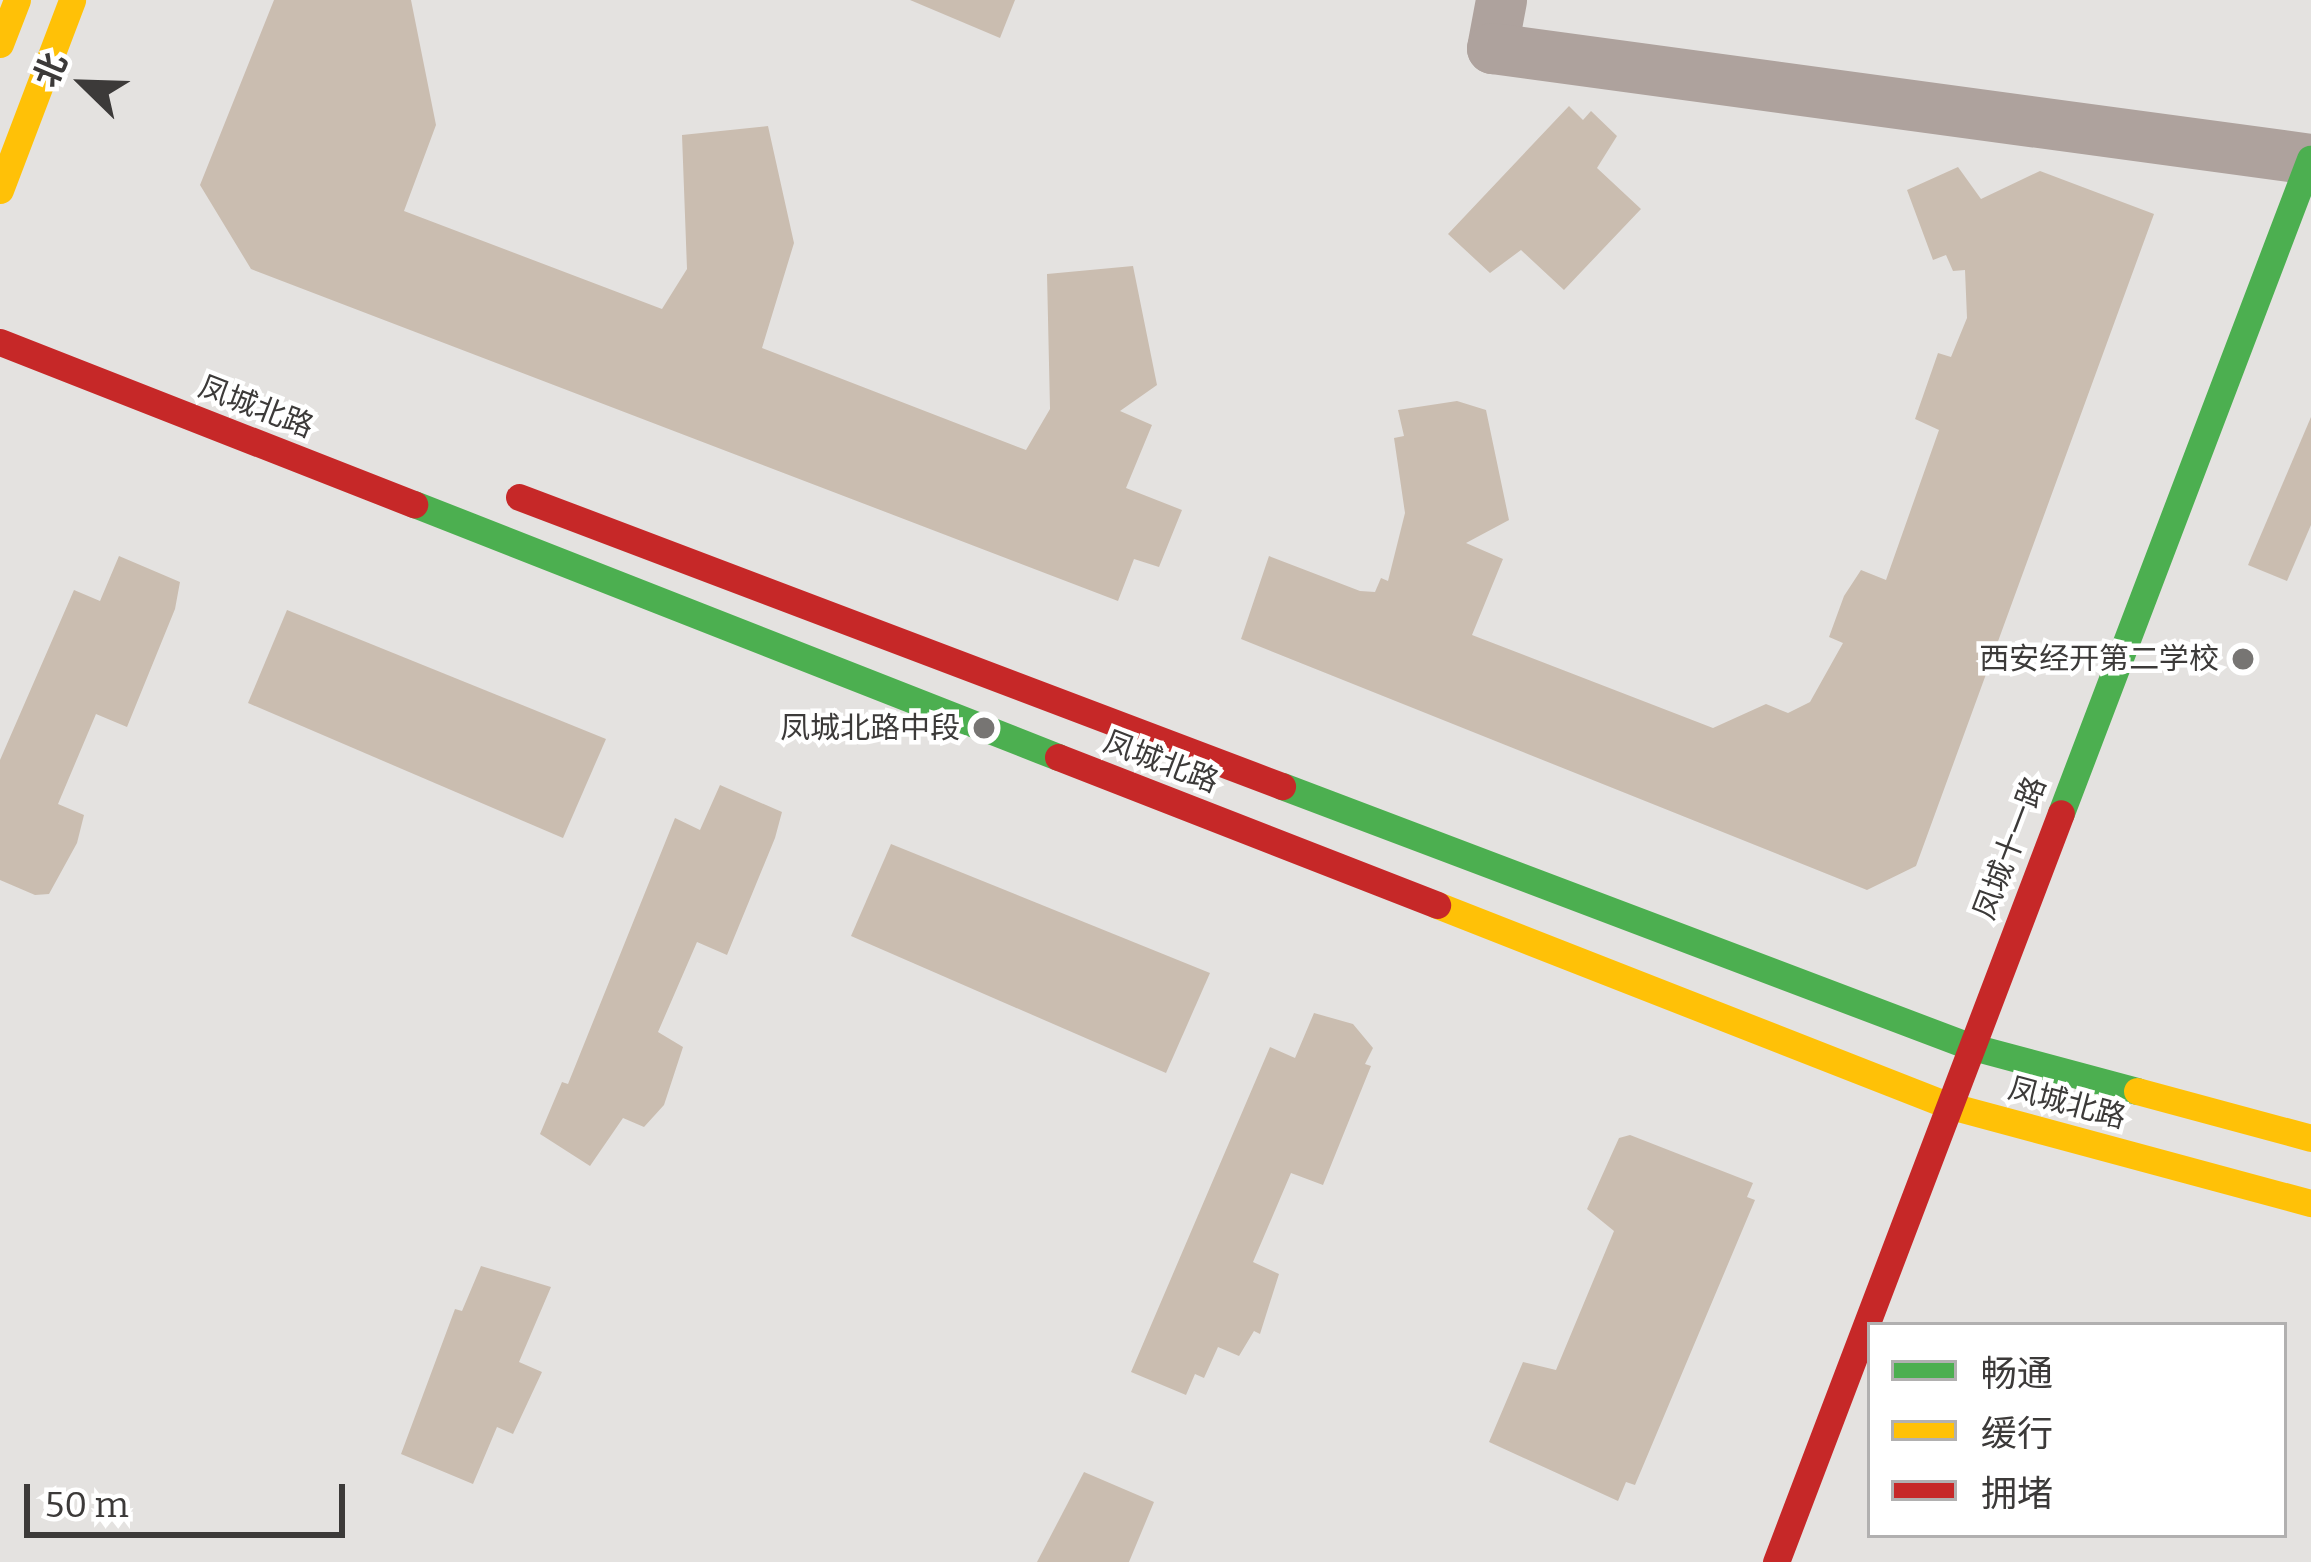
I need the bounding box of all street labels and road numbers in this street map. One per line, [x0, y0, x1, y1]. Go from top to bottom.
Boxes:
street label: 凤城北路 [194, 369, 318, 445]
street label: 凤城北路 [1099, 724, 1223, 800]
street label: 凤城十一路 [1966, 772, 2054, 924]
street label: 凤城北路 [2004, 1070, 2130, 1136]

